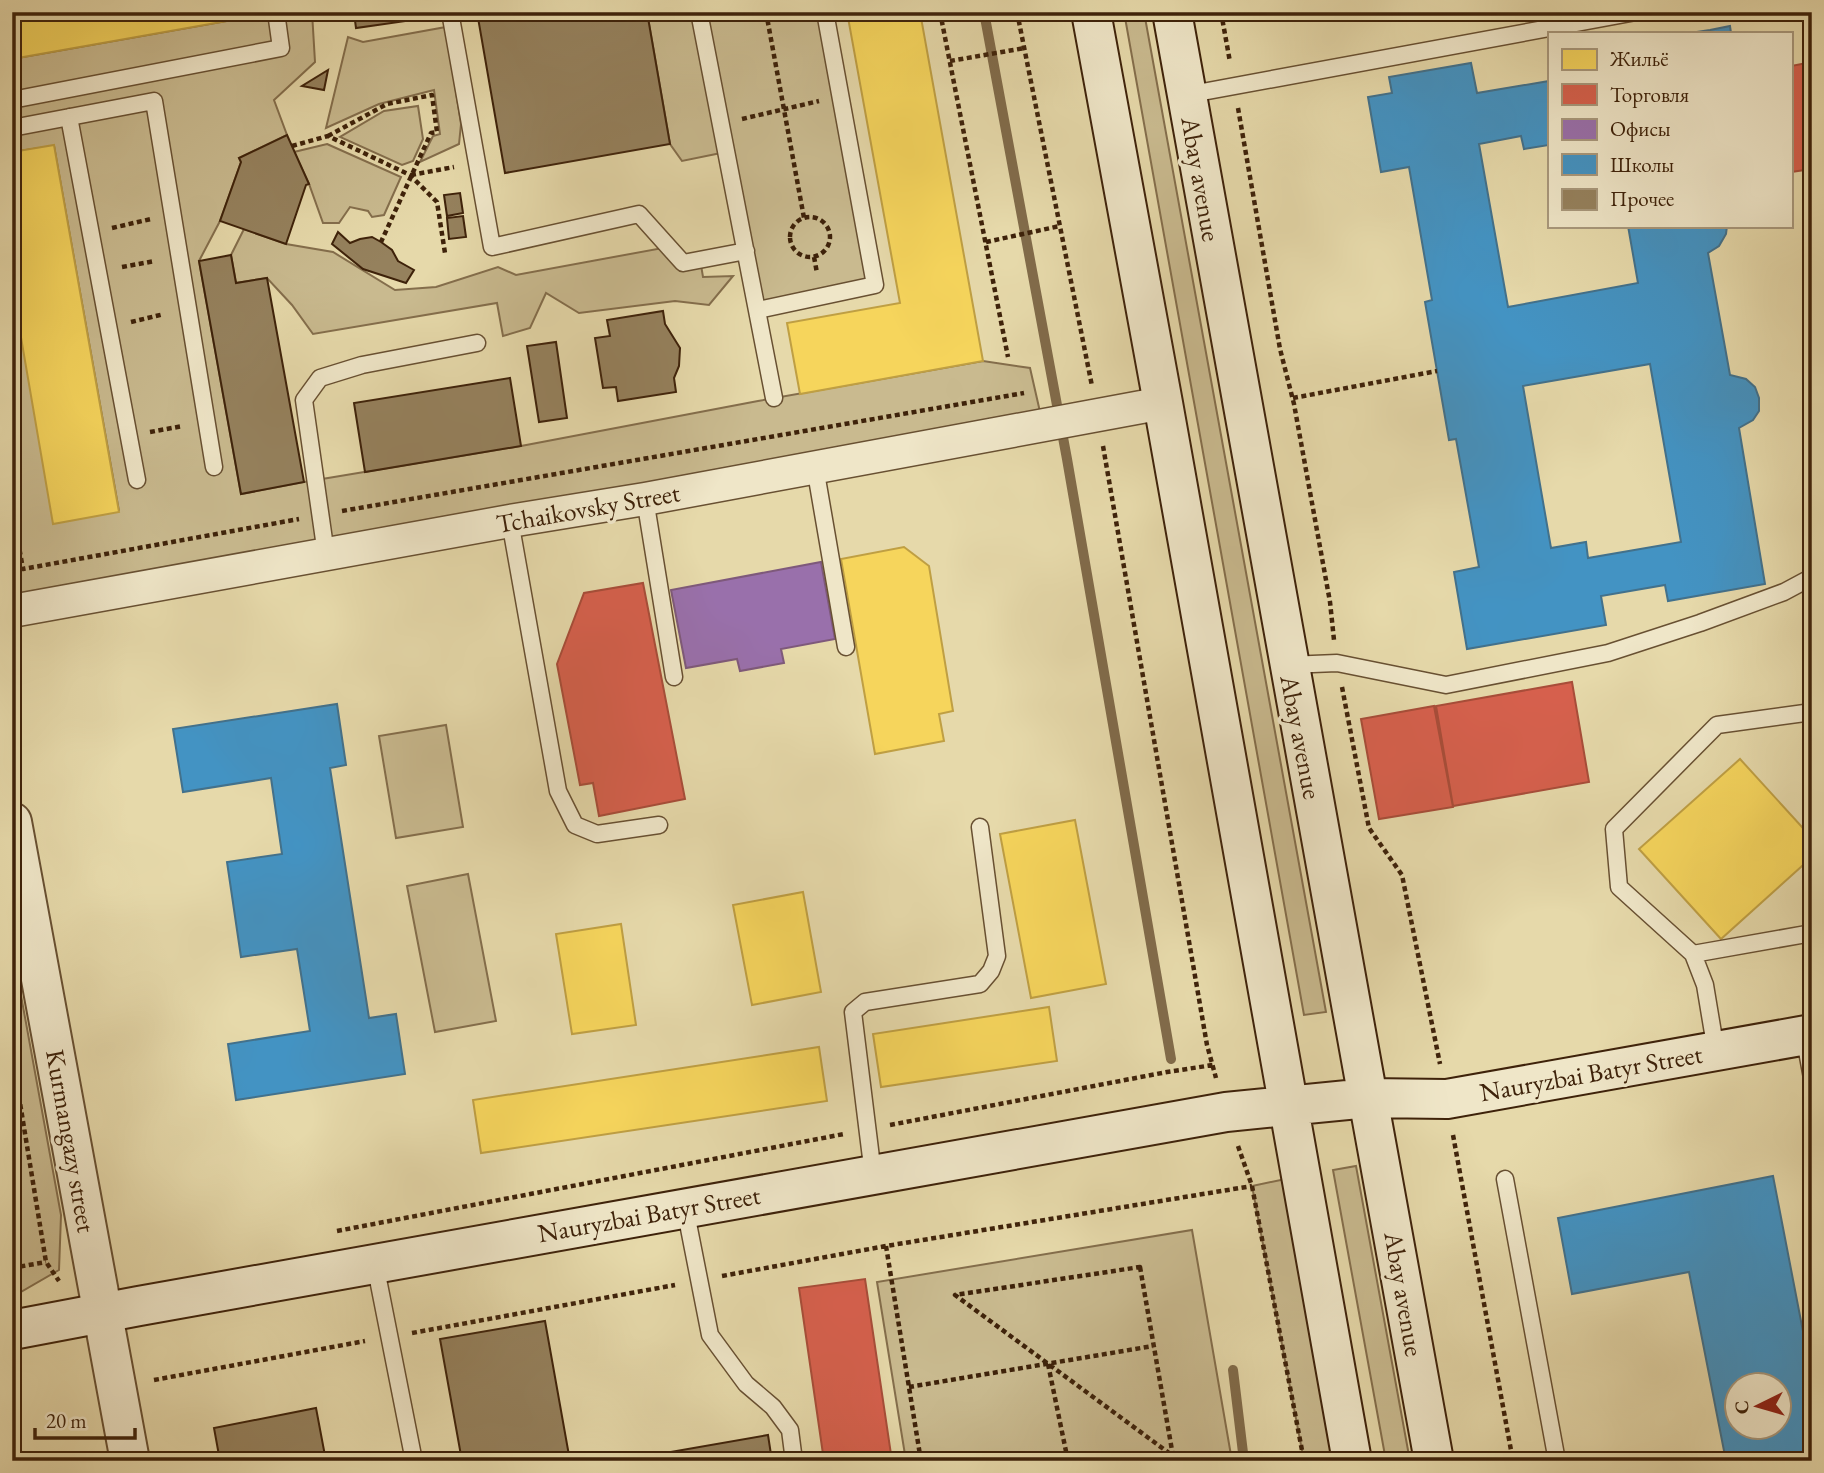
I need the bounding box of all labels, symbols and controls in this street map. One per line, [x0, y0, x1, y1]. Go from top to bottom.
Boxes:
legend [1548, 32, 1792, 228]
text: Жильё [1609, 45, 1669, 72]
text: Торговля [1610, 81, 1689, 108]
street label: Abay avenue [1173, 113, 1229, 244]
text: Офисы [1610, 115, 1671, 142]
text: Школы [1610, 151, 1674, 178]
text: Прочее [1610, 185, 1674, 212]
street label: Tchaikovsky Street [494, 475, 682, 541]
street label: Abay avenue [1272, 671, 1330, 802]
street label: Nauryzbai Batyr Street [1477, 1037, 1705, 1109]
street label: Kurmangazy street [38, 1047, 104, 1235]
street label: Nauryzbai Batyr Street [535, 1178, 763, 1250]
street label: Abay avenue [1376, 1228, 1432, 1359]
north arrow [1722, 1372, 1792, 1442]
scale bar [35, 1396, 135, 1440]
text: С [1729, 1400, 1755, 1415]
text: 20 m [46, 1407, 87, 1434]

